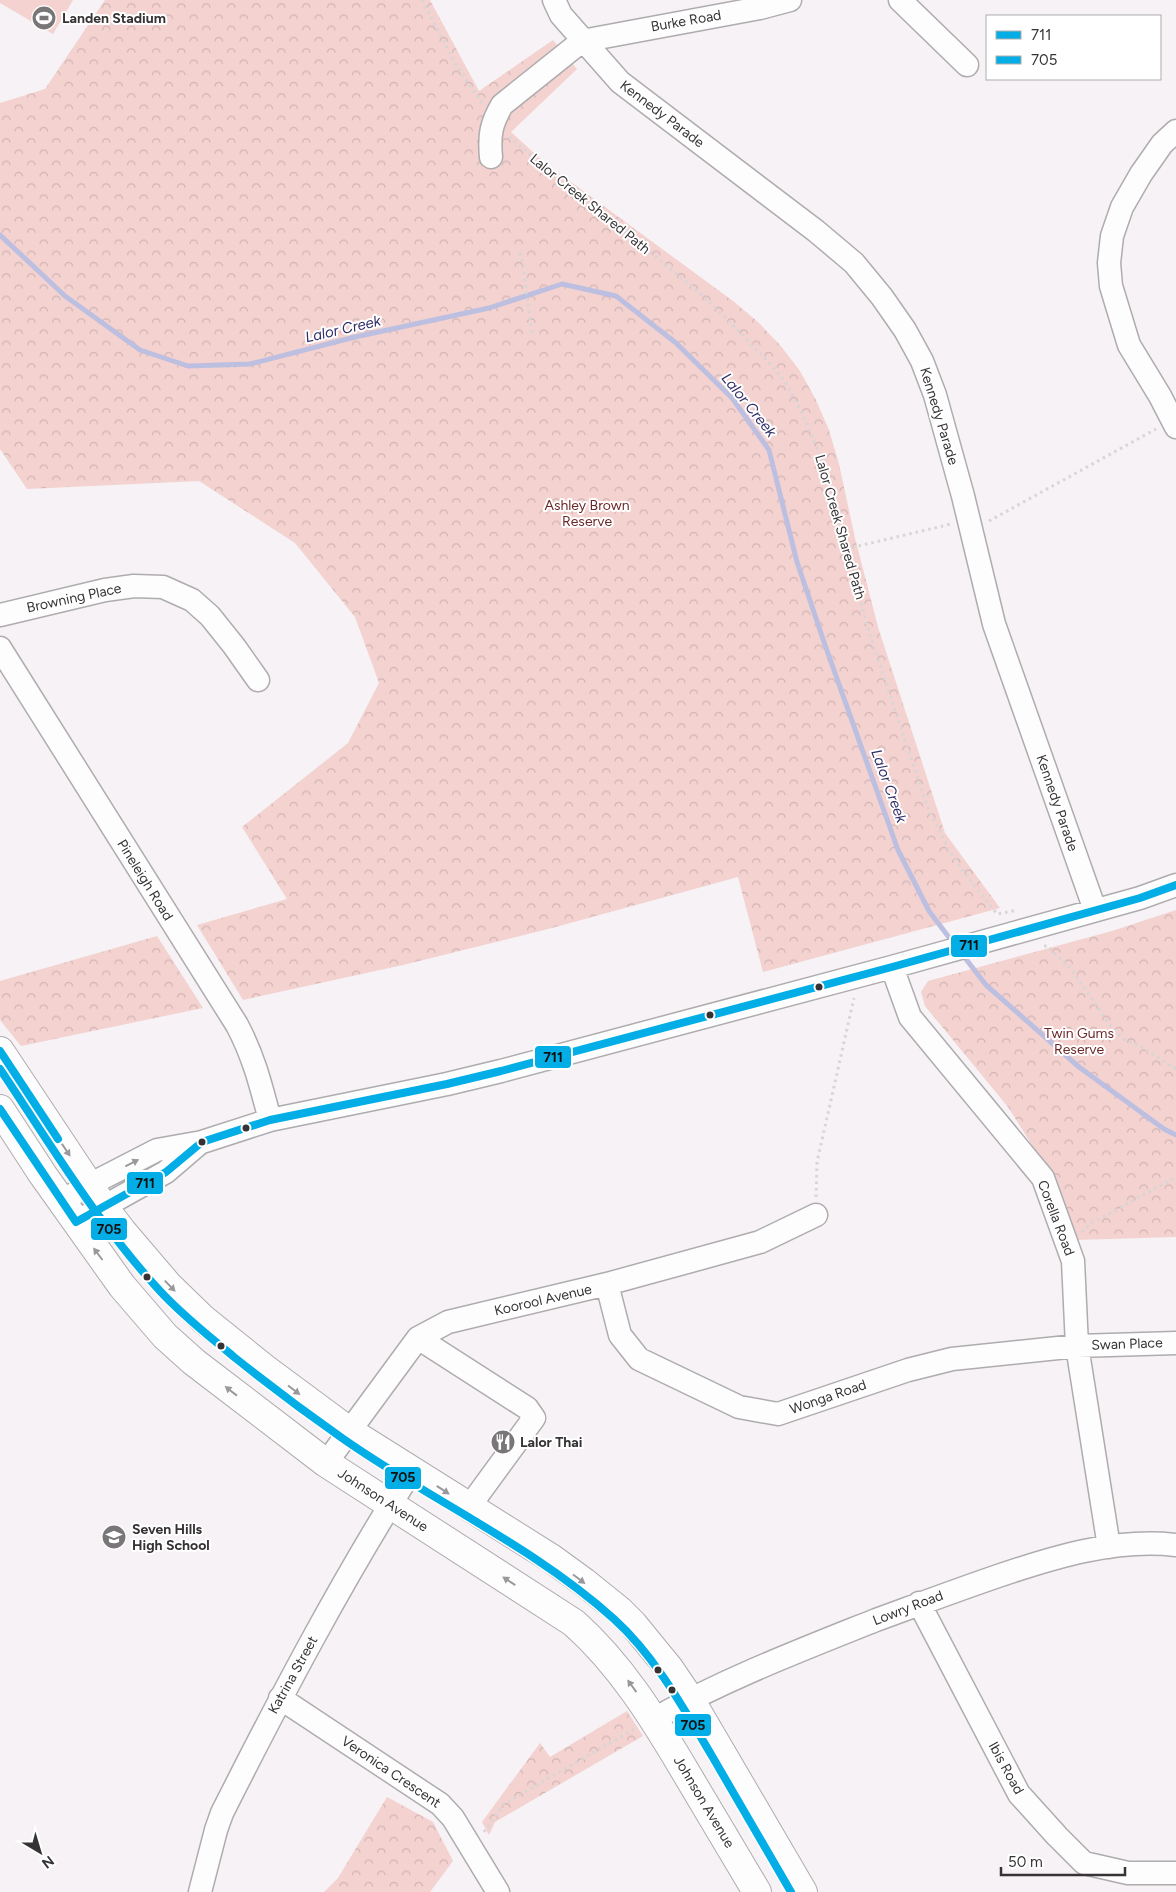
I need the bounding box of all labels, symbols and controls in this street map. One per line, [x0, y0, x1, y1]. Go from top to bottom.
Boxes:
sports icon: Landen Stadium [31, 5, 57, 31]
street label: Burke Road [650, 6, 722, 36]
place label: Landen Stadium [62, 10, 166, 27]
legend [986, 15, 1161, 80]
text: 711 [1031, 26, 1051, 44]
text: 705 [1031, 51, 1057, 69]
street label: Kennedy Parade [616, 77, 708, 151]
street label: Lalor Creek Shared Path [526, 150, 654, 258]
water label: Lalor Creek [303, 311, 383, 346]
street label: Kennedy Parade [916, 365, 962, 467]
water label: Lalor Creek [718, 369, 781, 441]
street label: Lalor Creek Shared Path [811, 453, 869, 602]
park label: Ashley Brown Reserve [544, 497, 630, 530]
street label: Browning Place [25, 580, 123, 616]
water label: Lalor Creek [867, 747, 911, 826]
street label: Kennedy Parade [1032, 752, 1082, 854]
street label: Pineleigh Road [113, 836, 177, 924]
line badge: 711 [950, 934, 988, 958]
text: 711 [959, 937, 979, 954]
unlabelled marker [814, 982, 824, 992]
unlabelled marker [705, 1010, 715, 1020]
park label: Twin Gums Reserve [1044, 1025, 1114, 1058]
line badge: 711 [534, 1045, 572, 1069]
text: 711 [543, 1049, 563, 1066]
unlabelled marker [241, 1123, 251, 1133]
unlabelled marker [197, 1137, 207, 1147]
one-way arrow [61, 1143, 71, 1157]
one-way arrow [125, 1159, 140, 1167]
line badge: 711 [126, 1171, 164, 1195]
text: 711 [135, 1175, 155, 1192]
street label: Corella Road [1034, 1178, 1078, 1258]
line badge: 705 [90, 1217, 128, 1241]
text: 705 [97, 1221, 122, 1238]
one-way arrow [93, 1248, 104, 1261]
unlabelled marker [142, 1272, 152, 1282]
one-way arrow [164, 1279, 176, 1291]
street label: Koorool Avenue [493, 1280, 594, 1319]
street label: Swan Place [1091, 1334, 1163, 1354]
unlabelled marker [216, 1341, 226, 1351]
street label: Wonga Road [787, 1376, 869, 1418]
one-way arrow [225, 1385, 238, 1396]
one-way arrow [287, 1385, 301, 1395]
restaurant icon: Lalor Thai [490, 1429, 516, 1455]
place label: Lalor Thai [520, 1434, 582, 1451]
street label: Johnson Avenue [335, 1464, 432, 1536]
line badge: 705 [384, 1466, 422, 1490]
text: 705 [391, 1469, 416, 1486]
one-way arrow [436, 1485, 450, 1495]
place label: Seven Hills High School [132, 1521, 210, 1554]
school or university icon: Seven Hills High School [101, 1524, 127, 1550]
one-way arrow [572, 1573, 585, 1584]
one-way arrow [502, 1576, 516, 1586]
street label: Lowry Road [870, 1587, 946, 1629]
street label: Katrina Street [265, 1633, 321, 1717]
unlabelled marker [653, 1665, 663, 1675]
one-way arrow [626, 1680, 637, 1693]
unlabelled marker [667, 1685, 677, 1695]
line badge: 705 [674, 1713, 712, 1737]
text: 705 [681, 1717, 706, 1734]
street label: Veronica Crescent [338, 1732, 444, 1812]
street label: Ibis Road [985, 1739, 1027, 1797]
street label: Johnson Avenue [670, 1753, 738, 1851]
north arrow [15, 1827, 65, 1877]
scale bar [1001, 1844, 1125, 1876]
text: N [38, 1852, 57, 1872]
text: 50 m [1008, 1853, 1043, 1871]

